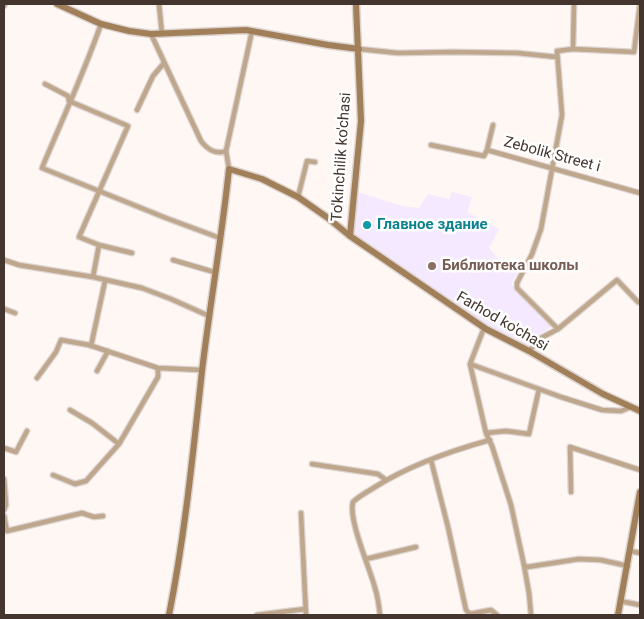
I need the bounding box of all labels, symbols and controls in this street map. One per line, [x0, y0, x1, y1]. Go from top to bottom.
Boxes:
street label: To'kinchilik ko'chasi [329, 92, 355, 222]
street label: Zebolik Street i [502, 133, 602, 177]
place label: Главное здание [377, 216, 488, 234]
marker: Главное здание [361, 219, 373, 231]
place label: Библиотека школы [442, 257, 579, 275]
marker: Библиотека школы [426, 260, 438, 272]
street label: Farhod ko'chasi [453, 288, 551, 356]

